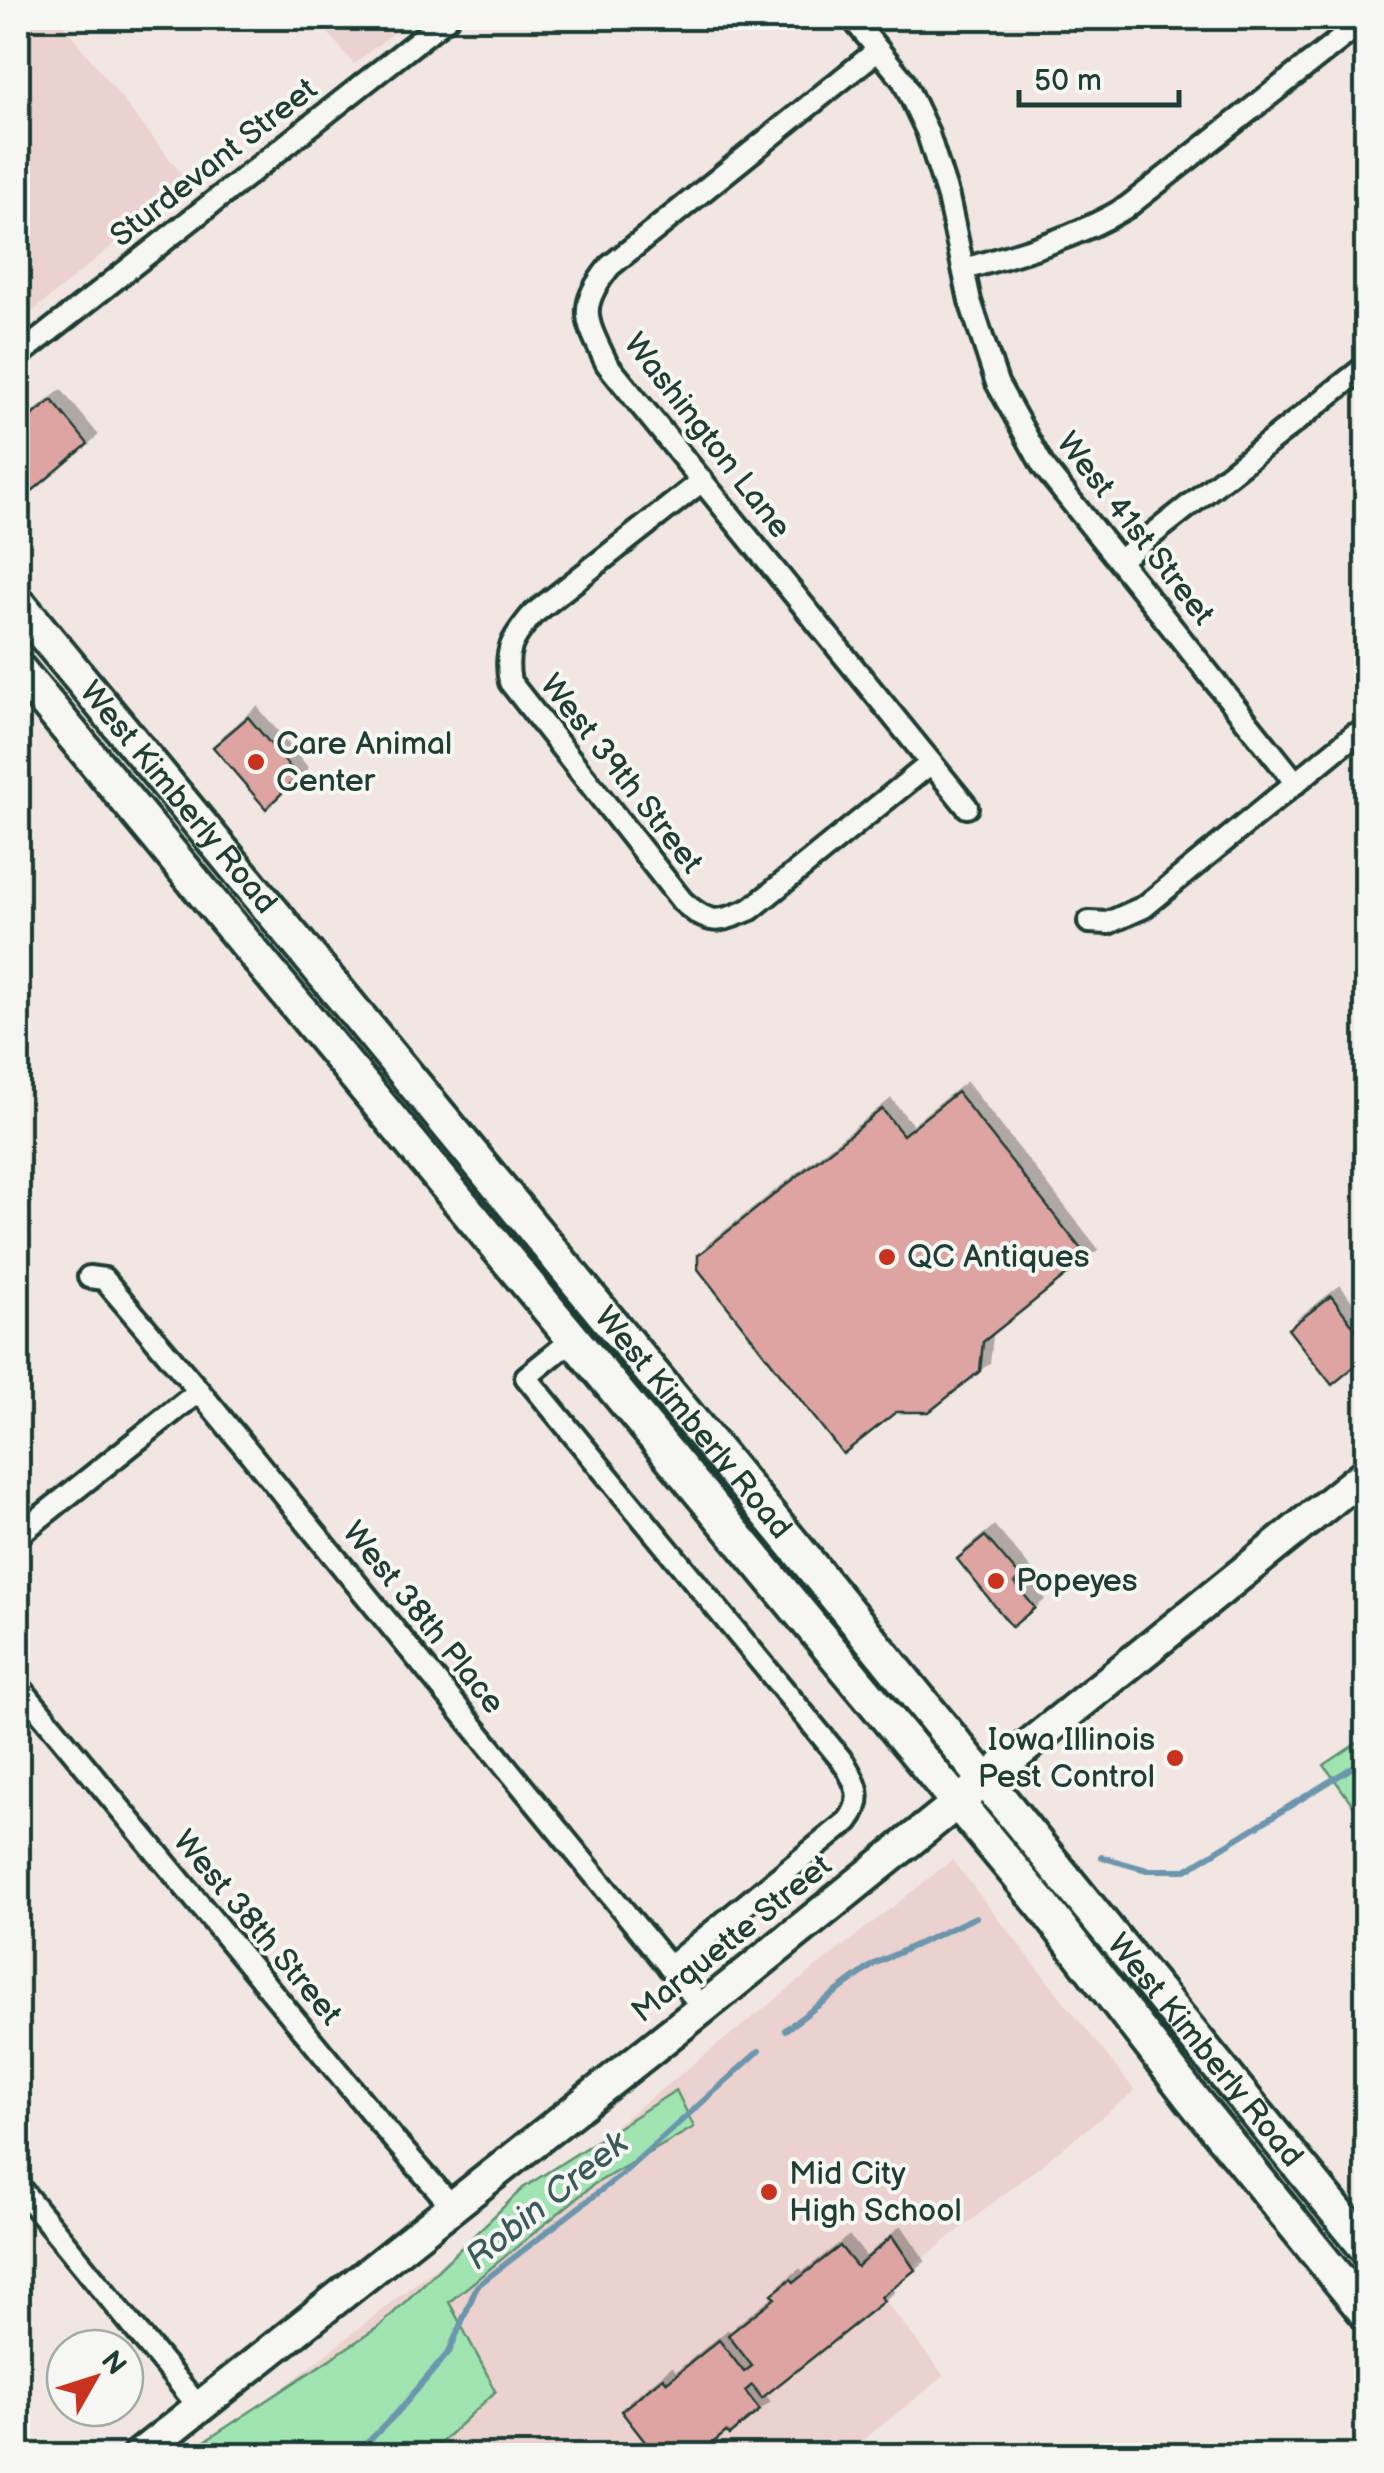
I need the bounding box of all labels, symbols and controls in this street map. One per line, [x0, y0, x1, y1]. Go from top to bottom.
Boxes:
scale bar [1019, 45, 1179, 107]
text: 50 m [1034, 63, 1102, 99]
street label: Sturdevant Street [103, 70, 325, 256]
street label: Washington Lane [615, 326, 799, 546]
street label: West 41st Street [1048, 425, 1223, 633]
street label: West 39th Street [531, 667, 711, 882]
street label: West Kimberly Road [71, 673, 285, 922]
place label: Care Animal Center [276, 725, 452, 801]
marker: Care Animal Center [245, 751, 267, 773]
place label: QC Antiques [907, 1238, 1090, 1277]
marker: QC Antiques [876, 1246, 898, 1268]
street label: West Kimberly Road [586, 1299, 800, 1547]
street label: West 38th Place [333, 1514, 513, 1722]
place label: Popeyes [1016, 1562, 1138, 1601]
marker: Popeyes [985, 1570, 1007, 1592]
place label: Iowa Illinois Pest Control [978, 1721, 1155, 1797]
marker: Iowa Illinois Pest Control [1164, 1747, 1186, 1769]
street label: West 38th Street [164, 1823, 350, 2033]
street label: Marquette Street [624, 1846, 840, 2031]
street label: West Kimberly Road [1099, 1926, 1312, 2175]
water label: Robin Creek [457, 2122, 638, 2280]
place label: Mid City High School [789, 2155, 962, 2231]
marker: Mid City High School [758, 2181, 780, 2203]
north arrow [45, 2328, 145, 2428]
text: N [94, 2345, 133, 2382]

